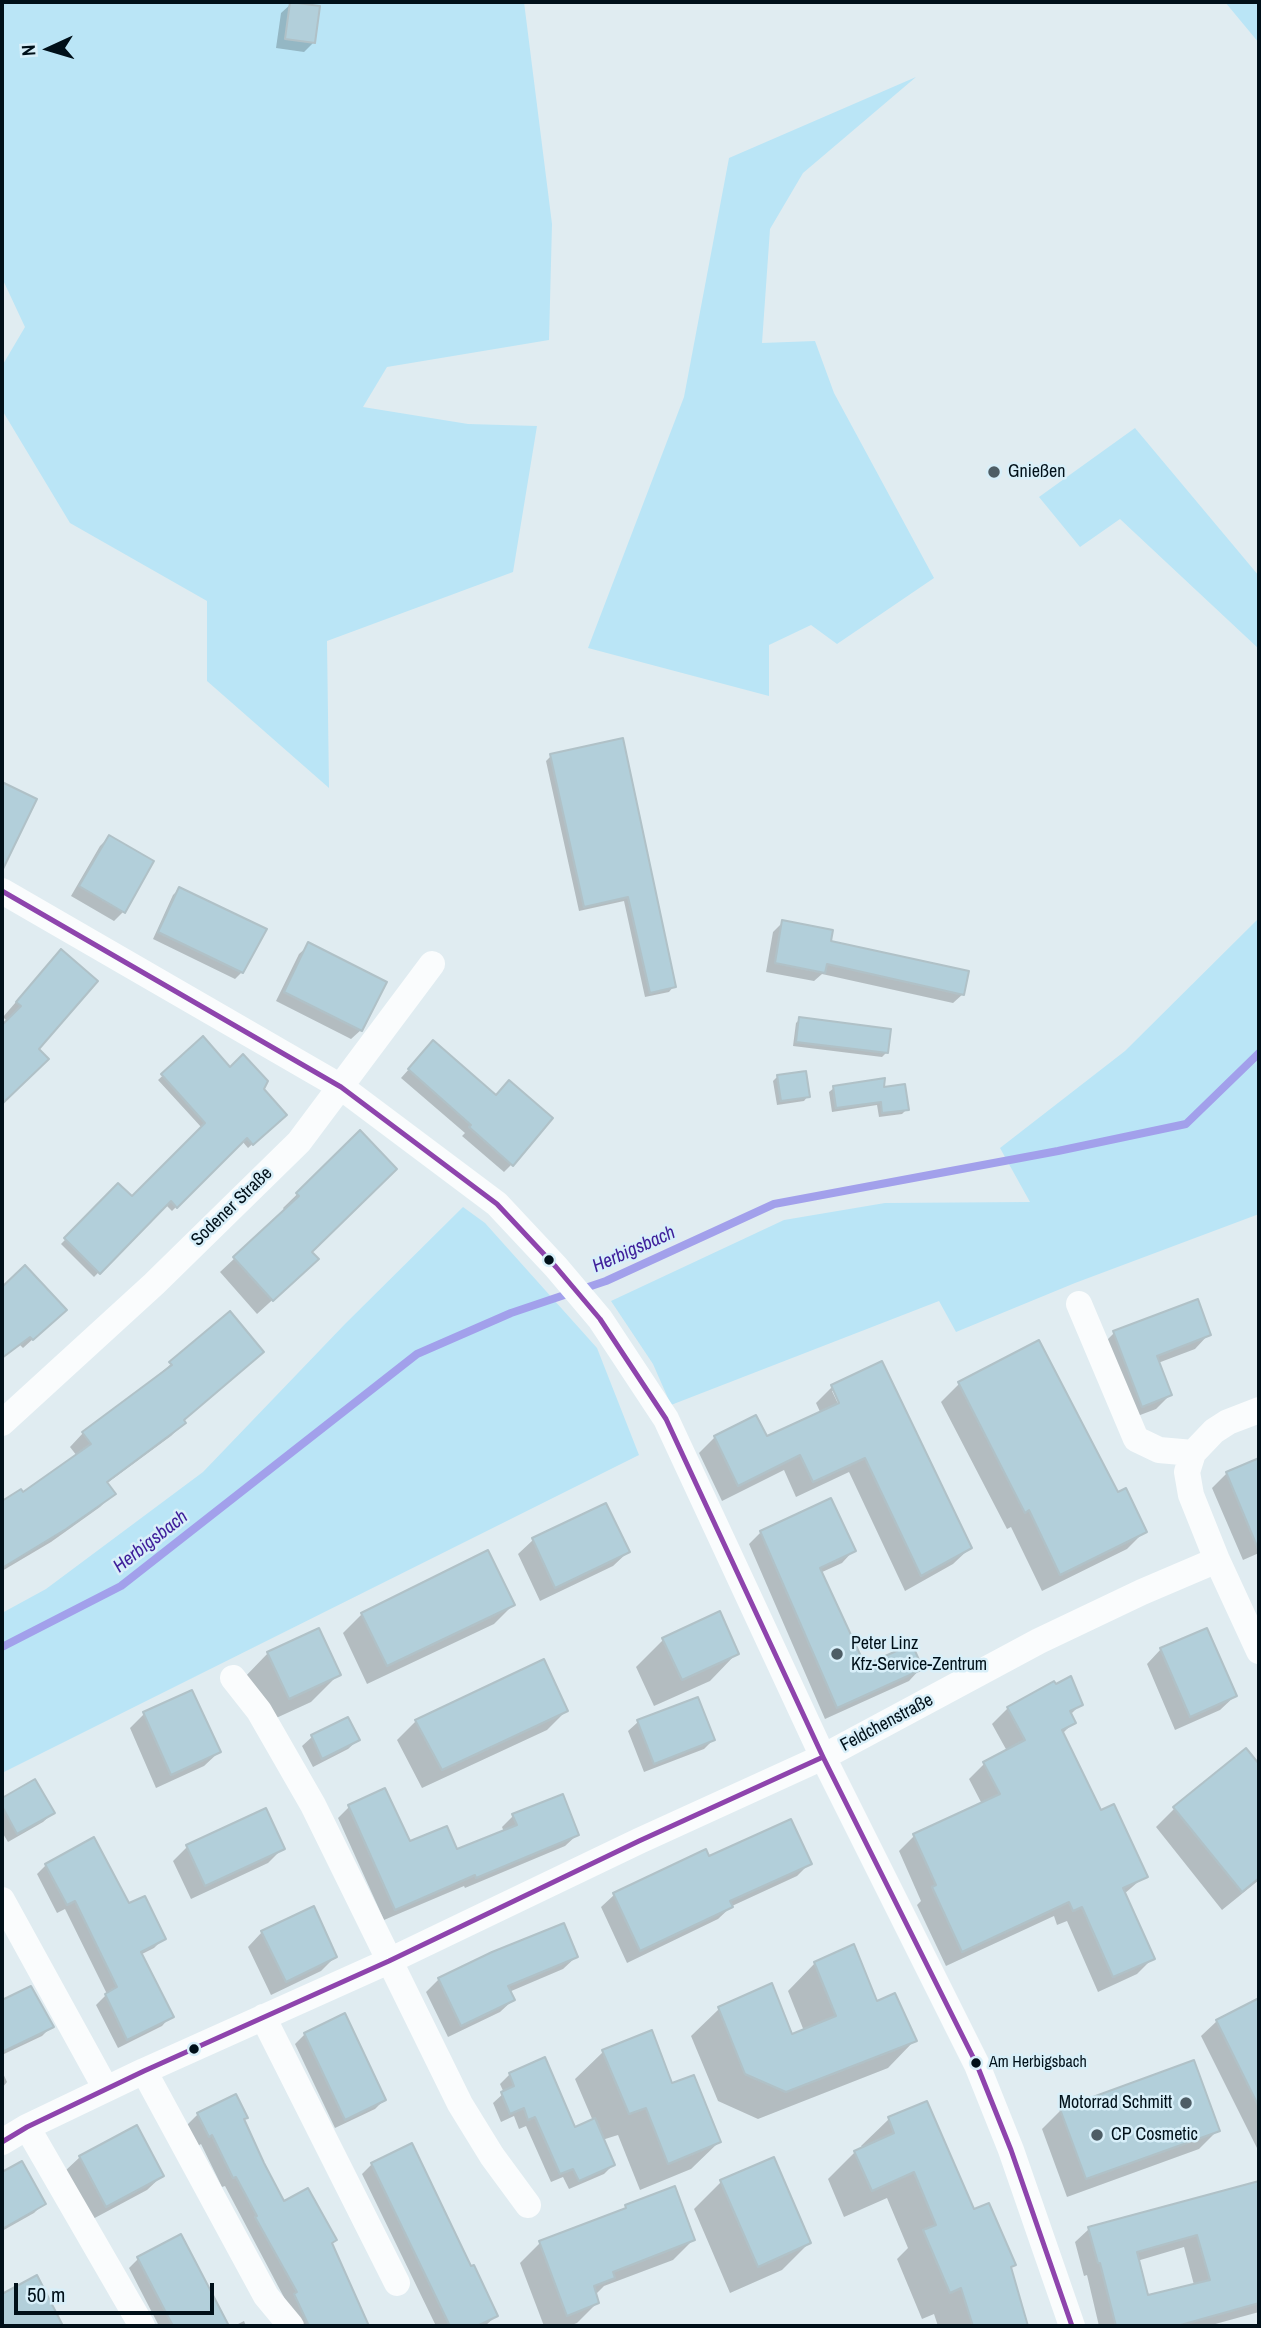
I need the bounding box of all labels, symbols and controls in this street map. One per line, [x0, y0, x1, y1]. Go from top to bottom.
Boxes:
north arrow [14, 14, 84, 84]
text: N [15, 44, 41, 57]
place label: Gnießen [1008, 461, 1065, 483]
marker: Gnießen [986, 464, 1002, 480]
street label: Sodener Straße [187, 1163, 277, 1251]
water label: Herbigsbach [589, 1222, 679, 1278]
unlabelled marker [542, 1253, 556, 1267]
water label: Herbigsbach [109, 1506, 193, 1578]
place label: Peter Linz Kfz-Service-Zentrum [851, 1633, 987, 1676]
marker: Peter Linz Kfz-Service-Zentrum [829, 1646, 845, 1662]
street label: Feldchenstraße [837, 1690, 937, 1756]
unlabelled marker [187, 2042, 201, 2056]
place label: Am Herbigsbach [989, 2053, 1087, 2073]
marker: Am Herbigsbach [969, 2056, 983, 2070]
place label: Motorrad Schmitt [1059, 2092, 1172, 2114]
marker: Motorrad Schmitt [1178, 2095, 1194, 2111]
place label: CP Cosmetic [1111, 2124, 1198, 2146]
marker: CP Cosmetic [1089, 2127, 1105, 2143]
scale bar [18, 2268, 217, 2312]
text: 50 m [27, 2280, 65, 2309]

